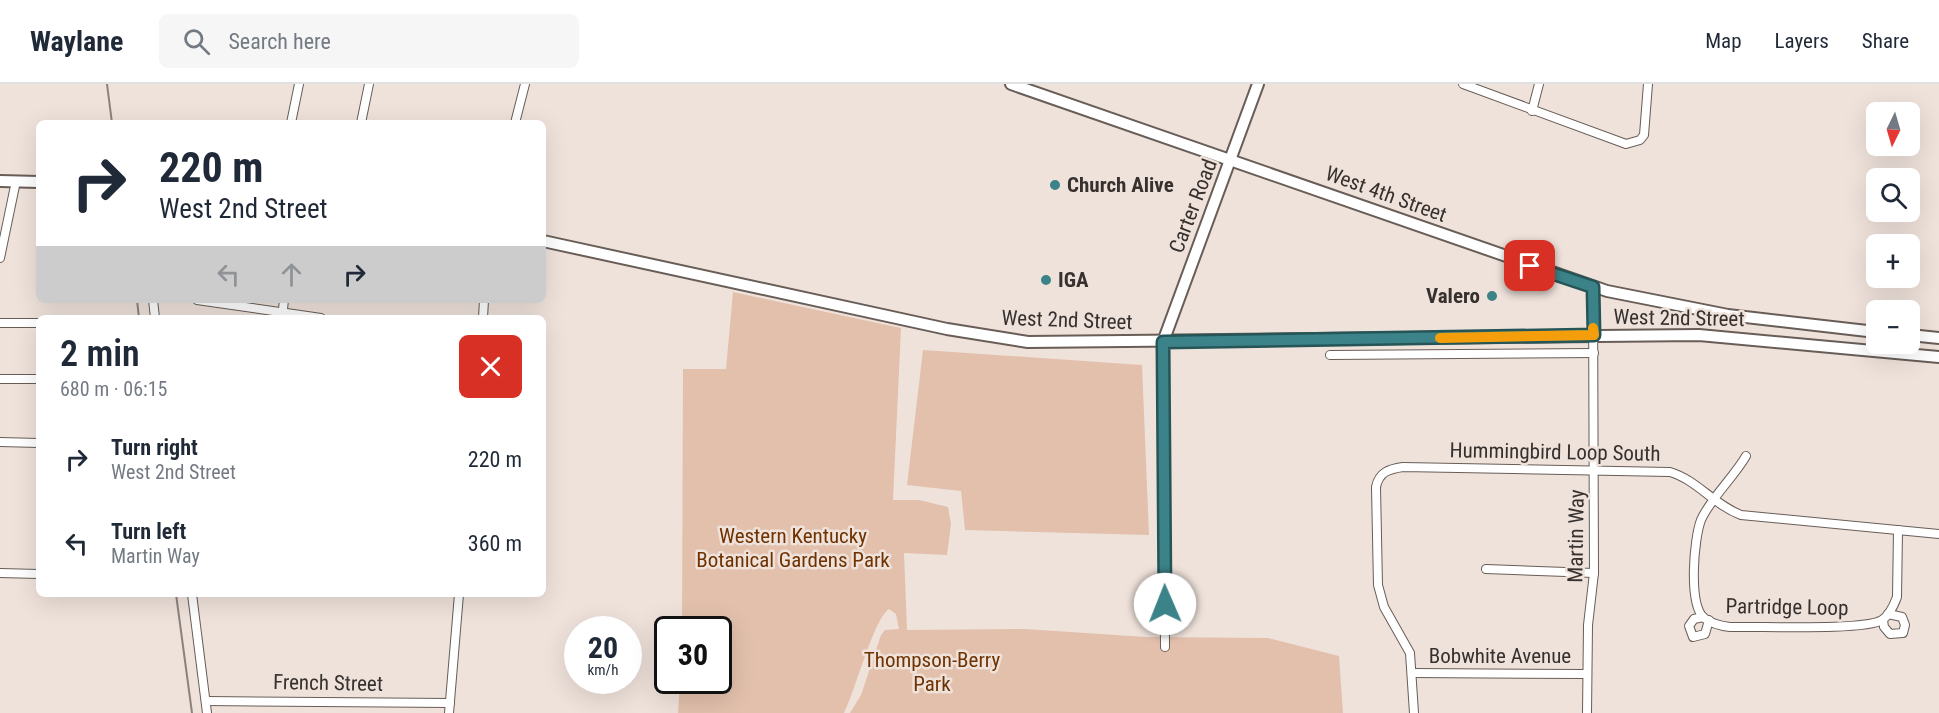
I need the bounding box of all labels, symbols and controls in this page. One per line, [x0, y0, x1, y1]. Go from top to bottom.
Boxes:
search box [159, 14, 579, 68]
text: Waylane [30, 25, 123, 58]
icon: search [180, 25, 213, 58]
text: Search here [228, 29, 331, 54]
text: Map [1705, 29, 1742, 53]
text: Layers [1775, 29, 1829, 53]
text: Share [1862, 29, 1909, 53]
north arrow [1866, 102, 1920, 156]
map controls [1866, 102, 1920, 354]
text: 220 m [159, 143, 264, 192]
icon: right [60, 144, 138, 222]
street label: Carter Road [1164, 156, 1222, 256]
street label: West 4th Street [1322, 161, 1450, 227]
button: search [1866, 168, 1920, 222]
place label: Church Alive [1067, 173, 1174, 197]
marker: Church Alive [1048, 178, 1062, 192]
text: West 2nd Street [159, 193, 328, 225]
button: + [1866, 234, 1920, 288]
pin [1504, 240, 1555, 291]
icon: arrive [1513, 249, 1546, 282]
icon: left [212, 258, 245, 291]
icon: ahead [275, 258, 308, 291]
icon: right [338, 258, 371, 291]
place label: IGA [1058, 268, 1089, 292]
marker: IGA [1039, 273, 1053, 287]
place label: Valero [1426, 284, 1480, 308]
marker: Valero [1485, 289, 1499, 303]
button: − [1866, 300, 1920, 354]
street label: West 2nd Street [1613, 305, 1745, 331]
street label: West 2nd Street [1001, 306, 1133, 334]
text: 2 min [60, 333, 140, 375]
button: close [459, 335, 522, 398]
text: 680 m · 06:15 [60, 377, 167, 401]
text: Turn right [111, 435, 198, 460]
street label: Hummingbird Loop South [1449, 438, 1661, 466]
icon: right [60, 443, 93, 476]
text: 220 m [468, 447, 522, 472]
text: West 2nd Street [111, 460, 236, 484]
street label: Martin Way [1563, 489, 1589, 583]
text: Turn left [111, 519, 186, 544]
park label: Western Kentucky Botanical Gardens Park [696, 524, 890, 572]
icon: left [60, 527, 93, 560]
text: 360 m [468, 531, 522, 556]
text: Martin Way [111, 544, 200, 568]
position arrow [1133, 572, 1197, 636]
street label: Partridge Loop [1725, 594, 1849, 620]
speed limit sign: 30 [654, 616, 732, 694]
text: 20 [588, 630, 618, 665]
street label: Bobwhite Avenue [1429, 644, 1571, 668]
park label: Thompson-Berry Park [864, 648, 1000, 696]
text: km/h [588, 661, 618, 679]
street label: French Street [273, 670, 383, 696]

